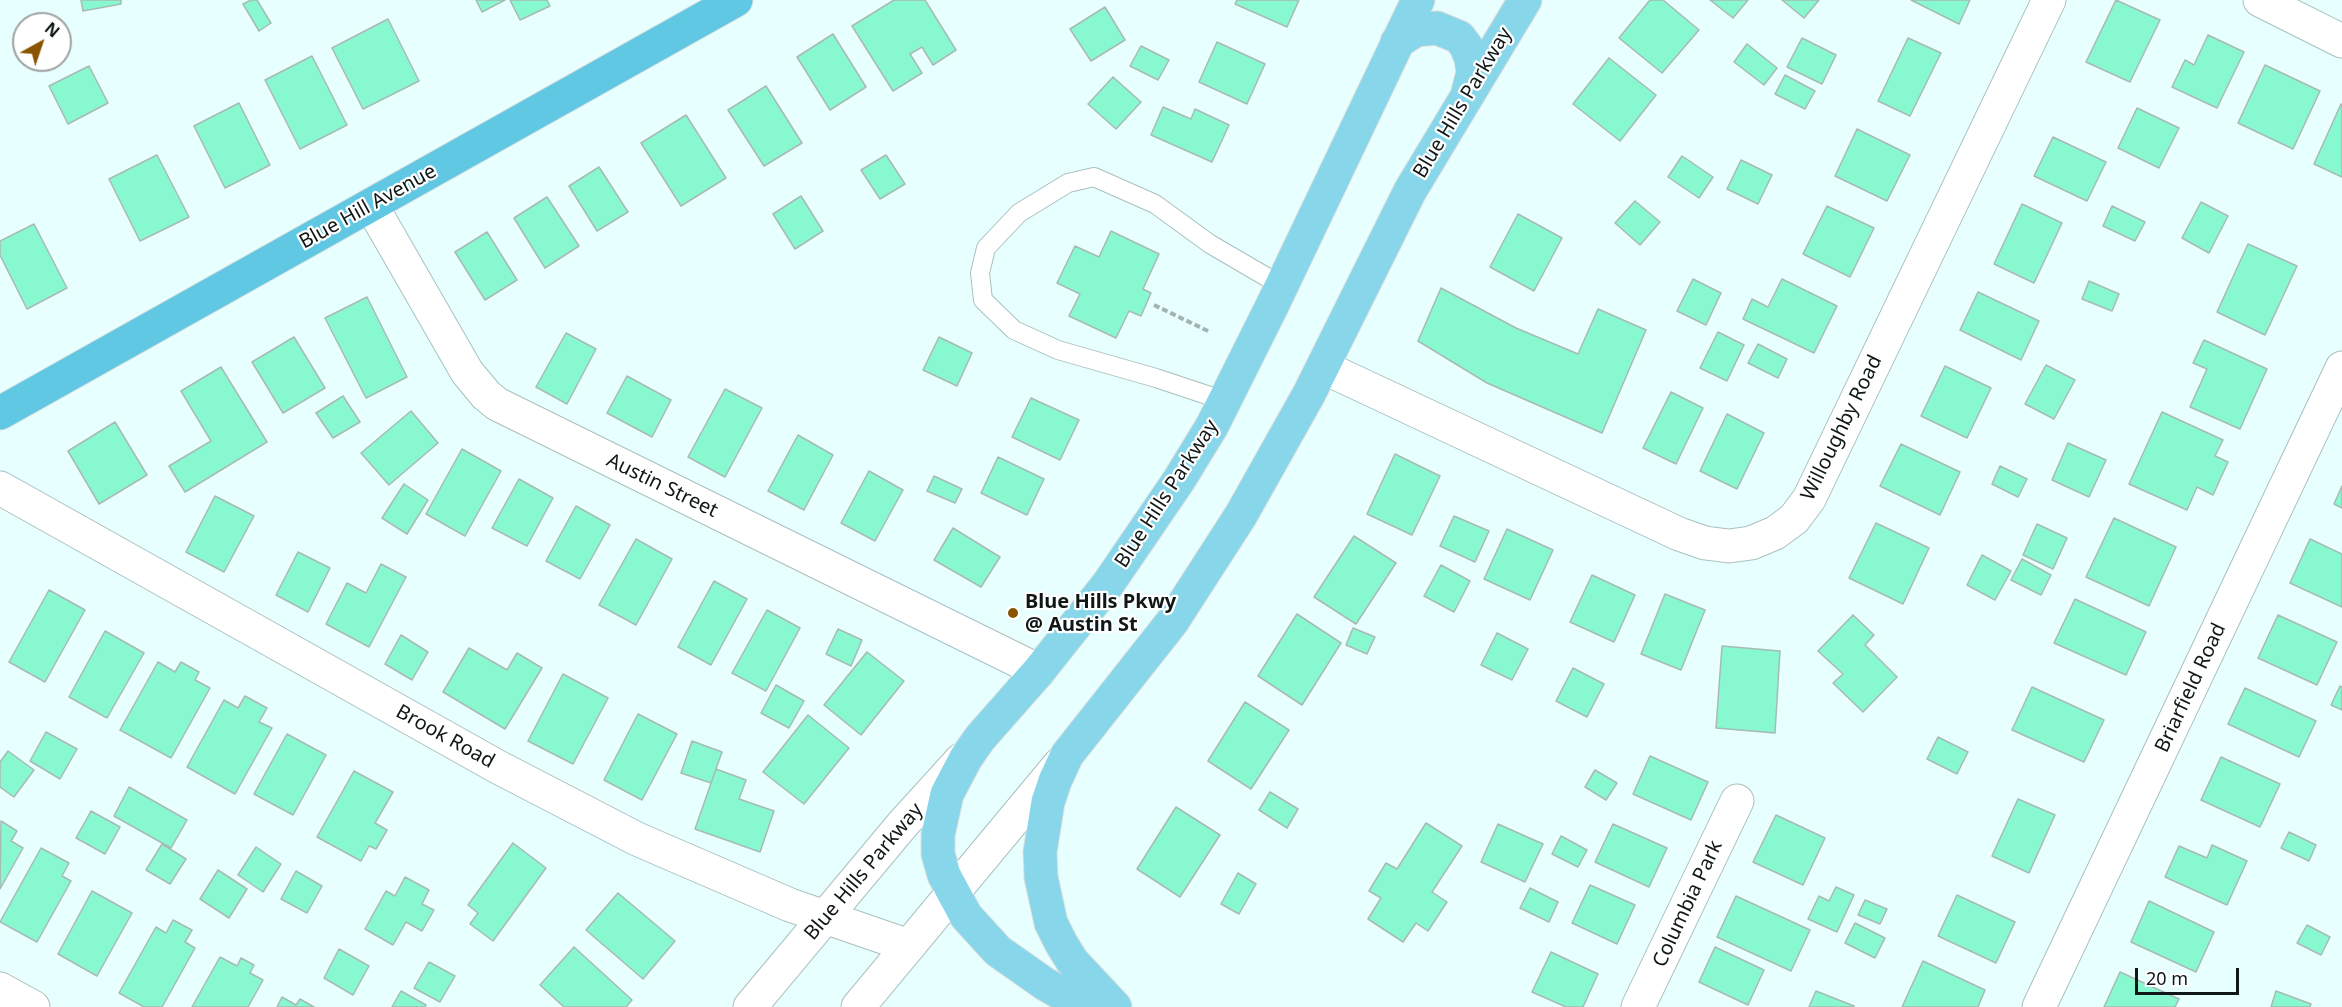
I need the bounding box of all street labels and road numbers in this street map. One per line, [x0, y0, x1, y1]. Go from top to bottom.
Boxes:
street label: Blue Hills Parkway [1409, 23, 1517, 183]
street label: Blue Hill Avenue [295, 159, 441, 255]
street label: Willoughby Road [1796, 351, 1888, 505]
street label: Blue Hills Parkway [1110, 416, 1224, 572]
street label: Austin Street [603, 449, 721, 523]
street label: Briarfield Road [2151, 620, 2231, 756]
street label: Brook Road [392, 700, 498, 774]
street label: Blue Hills Parkway [800, 799, 928, 945]
street label: Columbia Park [1648, 837, 1728, 971]

